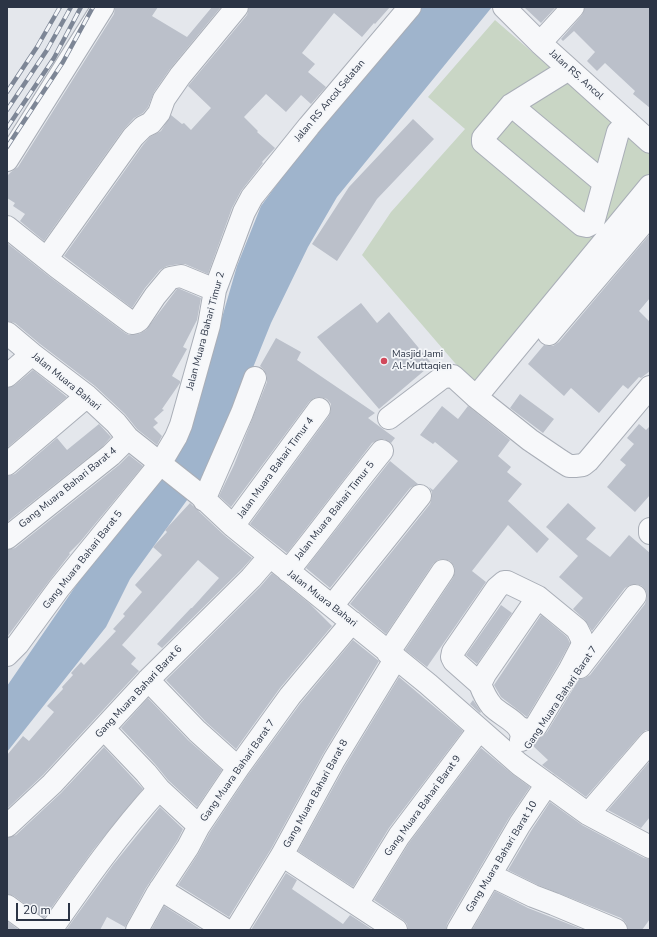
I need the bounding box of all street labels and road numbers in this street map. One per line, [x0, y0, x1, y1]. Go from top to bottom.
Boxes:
street label: Jalan RS. Ancol [546, 48, 606, 102]
street label: Jalan RS Ancol Selatan [292, 58, 368, 144]
street label: Jalan Muara Bahari Timur 2 [184, 270, 228, 392]
street label: Jalan Muara Bahari [29, 351, 103, 413]
street label: Jalan Muara Bahari Timur 4 [235, 415, 317, 521]
street label: Gang Muara Bahari Barat 4 [17, 445, 119, 531]
street label: Jalan Muara Bahari Timur 5 [293, 459, 377, 563]
street label: Gang Muara Bahari Barat 5 [41, 508, 125, 612]
street label: Jalan Muara Bahari [285, 568, 359, 630]
street label: Gang Muara Bahari Barat 6 [93, 643, 185, 741]
street label: Gang Muara Bahari Barat 7 [522, 644, 600, 752]
street label: Gang Muara Bahari Barat 7 [198, 718, 278, 824]
street label: Gang Muara Bahari Barat 8 [281, 738, 351, 850]
street label: Gang Muara Bahari Barat 9 [382, 753, 464, 859]
street label: Gang Muara Bahari Barat 10 [464, 799, 540, 915]

